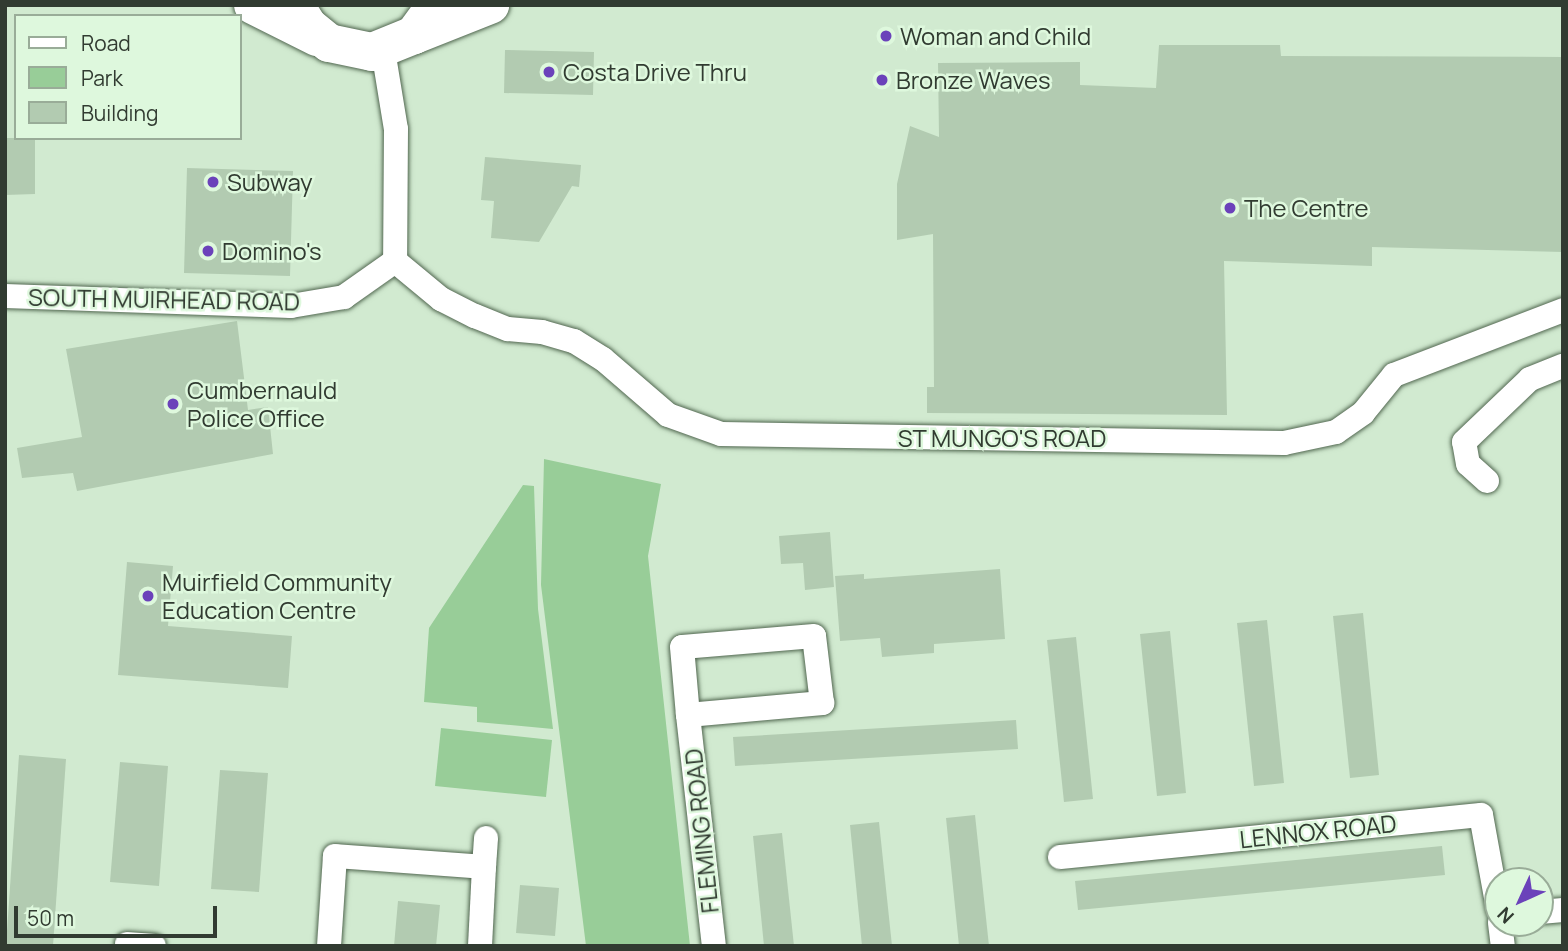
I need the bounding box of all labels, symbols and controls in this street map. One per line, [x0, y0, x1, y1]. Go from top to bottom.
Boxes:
legend [14, 14, 242, 140]
place label: Woman and Child [900, 22, 1091, 50]
marker: Woman and Child [878, 28, 894, 44]
text: Road [81, 29, 131, 57]
place label: Costa Drive Thru [563, 58, 747, 86]
text: Park [81, 64, 123, 92]
marker: Costa Drive Thru [541, 64, 557, 80]
place label: Bronze Waves [896, 66, 1051, 94]
marker: Bronze Waves [874, 72, 890, 88]
text: Building [81, 99, 158, 127]
place label: Subway [227, 168, 313, 196]
marker: Subway [205, 174, 221, 190]
place label: The Centre [1244, 194, 1369, 222]
marker: The Centre [1222, 200, 1238, 216]
place label: Domino's [222, 237, 322, 265]
marker: Domino's [200, 243, 216, 259]
street label: SOUTH MUIRHEAD ROAD [28, 282, 300, 316]
place label: Cumbernauld Police Office [187, 376, 337, 432]
marker: Cumbernauld Police Office [165, 396, 181, 412]
street label: ST MUNGO'S ROAD [897, 424, 1107, 452]
place label: Muirfield Community Education Centre [162, 568, 392, 624]
marker: Muirfield Community Education Centre [140, 588, 156, 604]
street label: FLEMING ROAD [678, 747, 724, 915]
street label: LENNOX ROAD [1238, 808, 1398, 854]
north arrow [1484, 867, 1554, 937]
scale bar [18, 892, 220, 936]
text: N [1492, 901, 1520, 929]
text: 50 m [27, 904, 74, 932]

